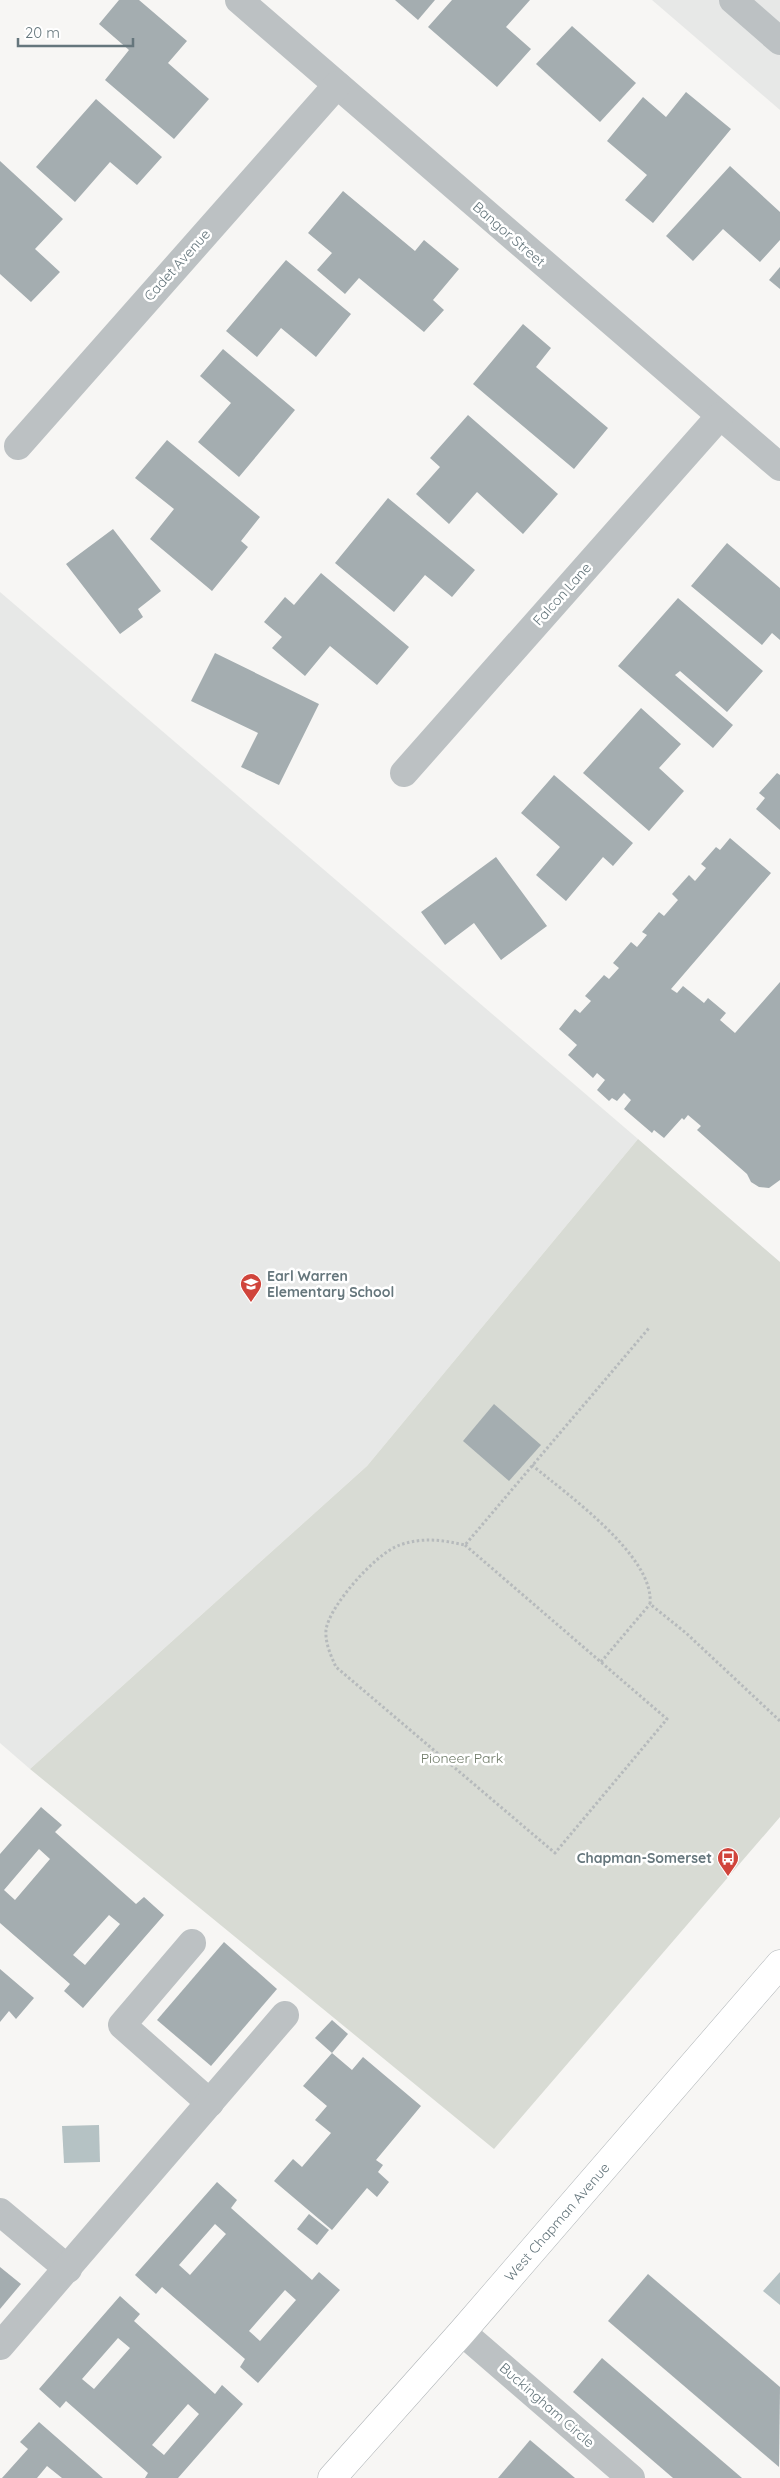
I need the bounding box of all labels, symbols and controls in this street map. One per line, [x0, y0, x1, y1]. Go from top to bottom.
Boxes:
scale bar [18, 15, 132, 47]
text: 20 m [25, 23, 60, 42]
street label: Bangor Street [469, 198, 549, 271]
street label: Cadet Avenue [140, 225, 214, 305]
street label: Falcon Lane [529, 559, 595, 629]
place label: Earl Warren Elementary School [267, 1267, 394, 1301]
school or university icon: Earl Warren Elementary School [239, 1272, 263, 1303]
park label: Pioneer Park [421, 1749, 503, 1767]
bus stop icon: Chapman-Somerset [716, 1846, 740, 1877]
place label: Chapman-Somerset [577, 1849, 712, 1867]
street label: West Chapman Avenue [501, 2159, 614, 2285]
street label: Buckingham Circle [496, 2359, 598, 2451]

